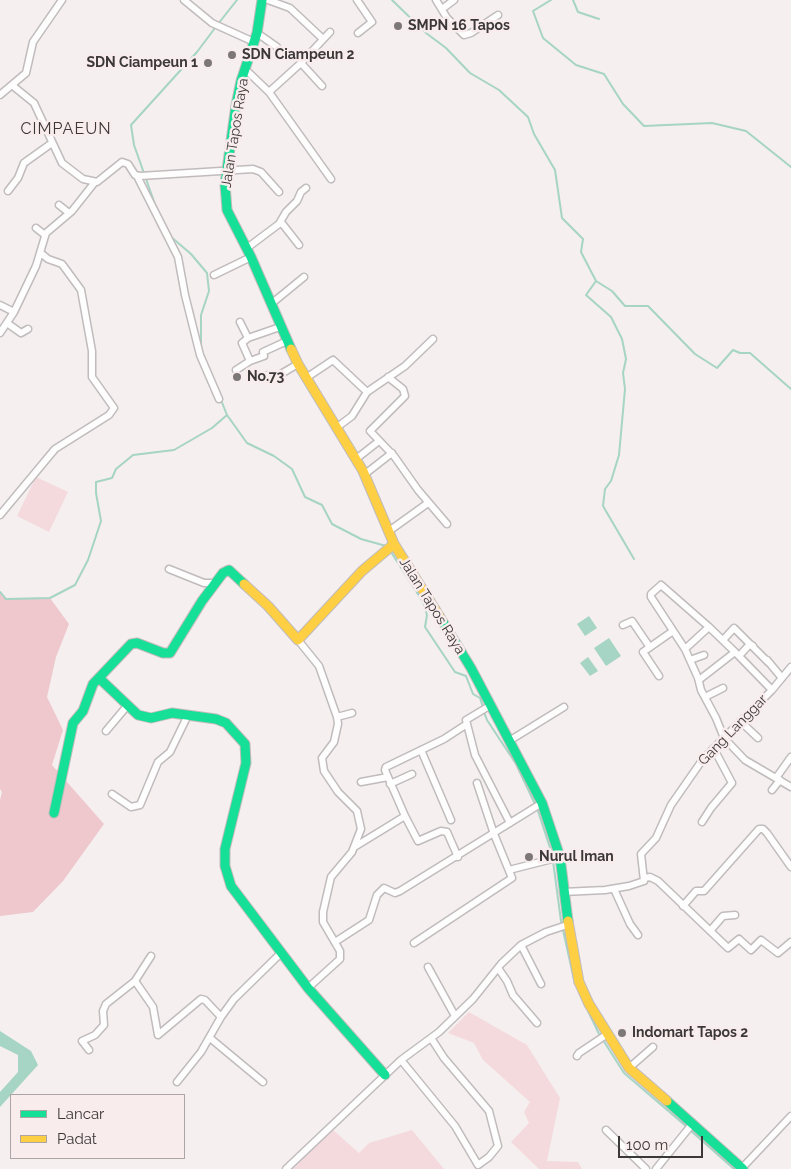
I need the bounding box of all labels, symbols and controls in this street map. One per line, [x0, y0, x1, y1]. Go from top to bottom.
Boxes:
place label: SMPN 16 Tapos [408, 18, 510, 34]
marker: SMPN 16 Tapos [392, 20, 404, 32]
place label: SDN Ciampeun 2 [242, 47, 355, 63]
marker: SDN Ciampeun 2 [226, 49, 238, 61]
place label: SDN Ciampeun 1 [86, 55, 198, 71]
marker: SDN Ciampeun 1 [202, 57, 214, 69]
street label: Jalan Tapos Raya [218, 77, 252, 189]
district label: CIMPAEUN [19, 119, 113, 139]
place label: No.73 [247, 369, 284, 385]
marker: No.73 [231, 371, 243, 383]
street label: Jalan Tapos Raya [395, 555, 469, 657]
street label: Gang Langgar [695, 691, 771, 769]
place label: Nurul Iman [539, 849, 614, 865]
marker: Nurul Iman [523, 851, 535, 863]
place label: Indomart Tapos 2 [632, 1025, 748, 1041]
marker: Indomart Tapos 2 [616, 1027, 628, 1039]
legend [10, 1094, 185, 1159]
text: Lancar [57, 1105, 104, 1123]
scale bar [621, 1126, 706, 1158]
text: Padat [57, 1130, 97, 1148]
text: 100 m [626, 1136, 668, 1154]

